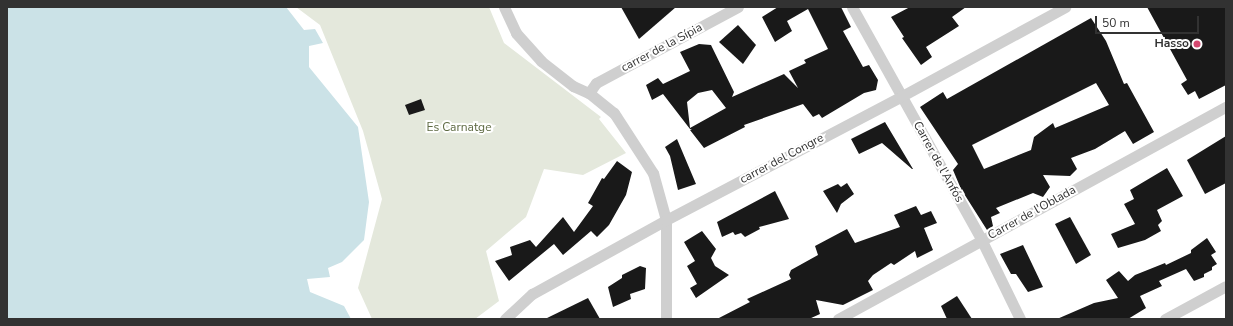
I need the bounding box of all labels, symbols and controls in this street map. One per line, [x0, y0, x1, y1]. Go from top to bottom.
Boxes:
scale bar [1097, 8, 1201, 34]
text: 50 m [1102, 15, 1130, 31]
street label: carrer de la Sípia [619, 21, 705, 75]
place label: Hasso [1155, 37, 1189, 51]
marker: Hasso [1192, 39, 1202, 49]
street label: Carrer de l'Anfós [910, 119, 966, 205]
park label: Es Carnatge [426, 121, 492, 135]
street label: carrer del Congre [738, 131, 826, 187]
street label: Carrer de l'Oblada [986, 183, 1078, 243]

